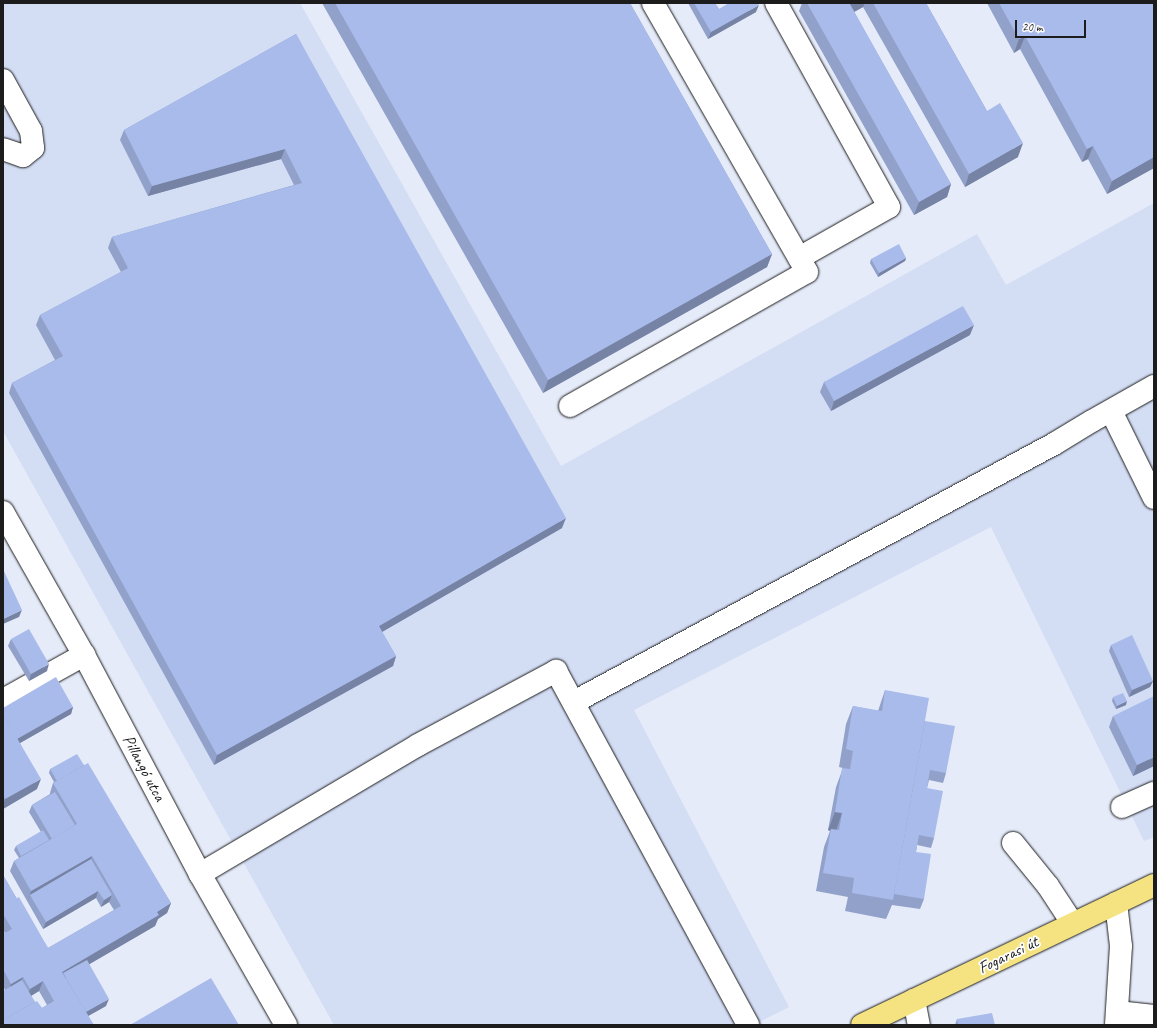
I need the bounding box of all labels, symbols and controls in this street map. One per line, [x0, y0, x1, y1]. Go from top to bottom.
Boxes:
scale bar [1017, 12, 1088, 38]
text: 20 m [1022, 19, 1042, 35]
street label: Pillangó utca [118, 731, 170, 805]
street label: Fogarasi út [975, 932, 1041, 978]

